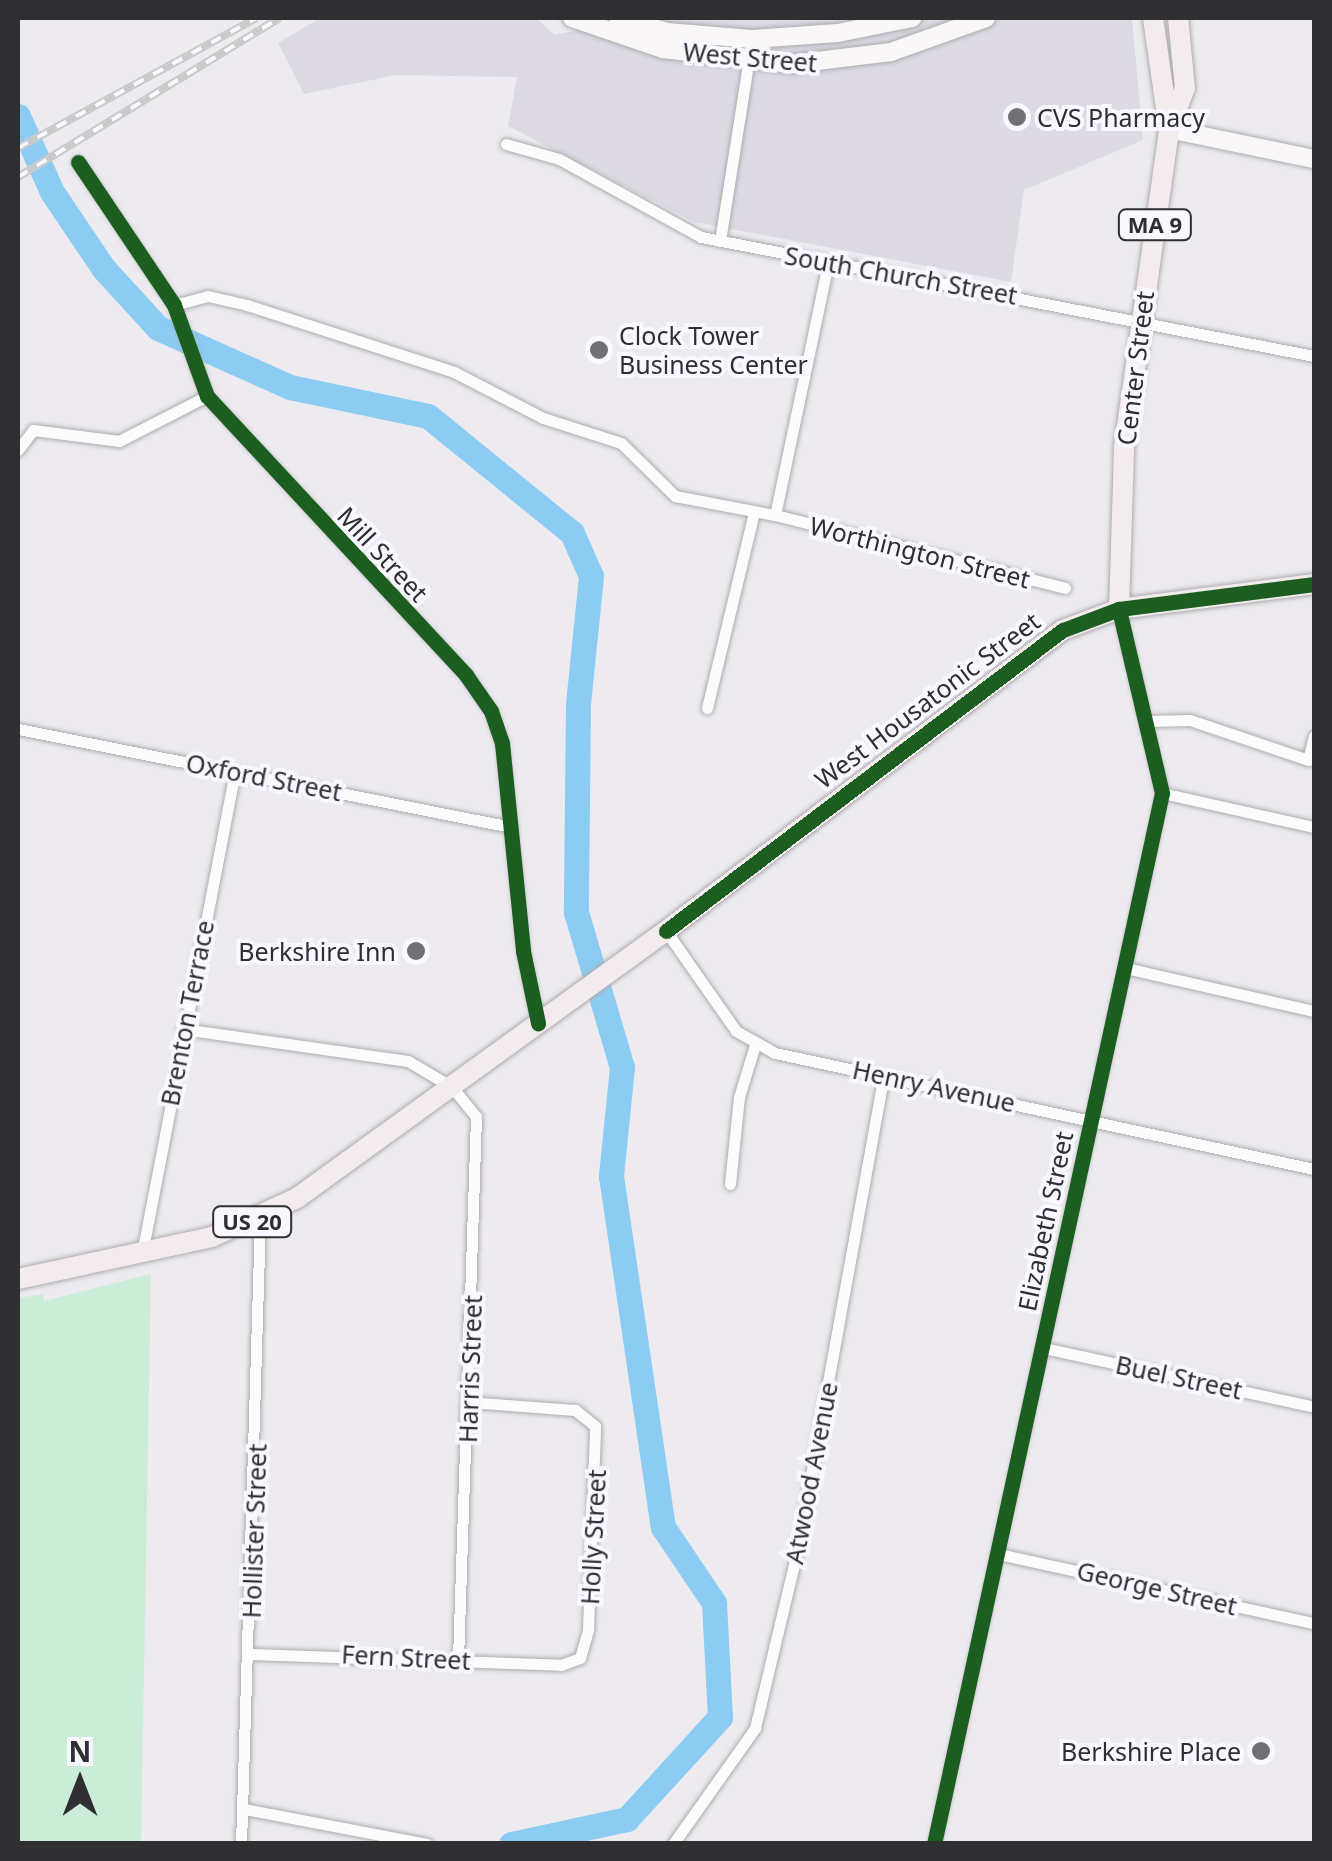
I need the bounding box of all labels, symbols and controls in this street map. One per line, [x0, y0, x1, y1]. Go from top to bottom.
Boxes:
street label: West Street [682, 36, 818, 78]
place label: CVS Pharmacy [1037, 102, 1205, 132]
marker: CVS Pharmacy [1006, 106, 1028, 128]
road number: MA 9 [1118, 208, 1192, 242]
street label: South Church Street [782, 240, 1020, 310]
street label: Center Street [1111, 289, 1159, 447]
place label: Clock Tower Business Center [619, 321, 808, 380]
marker: Clock Tower Business Center [588, 339, 610, 361]
street label: Mill Street [332, 501, 434, 607]
street label: Worthington Street [807, 510, 1033, 594]
street label: West Housatonic Street [809, 606, 1045, 794]
street label: Oxford Street [184, 747, 344, 807]
street label: Brenton Terrace [154, 918, 220, 1108]
place label: Berkshire Inn [238, 936, 396, 966]
marker: Berkshire Inn [405, 940, 427, 962]
street label: Henry Avenue [850, 1054, 1018, 1118]
street label: Elizabeth Street [1011, 1128, 1079, 1314]
road number: US 20 [212, 1205, 292, 1239]
street label: Harris Street [452, 1295, 488, 1443]
street label: Buel Street [1113, 1349, 1245, 1405]
street label: Atwood Avenue [779, 1380, 843, 1566]
street label: Hollister Street [236, 1443, 272, 1619]
street label: Holly Street [574, 1469, 612, 1605]
street label: George Street [1074, 1555, 1240, 1621]
street label: Fern Street [341, 1639, 471, 1675]
north arrow [30, 1731, 130, 1831]
text: N [69, 1732, 91, 1770]
place label: Berkshire Place [1061, 1736, 1241, 1766]
marker: Berkshire Place [1250, 1740, 1272, 1762]

